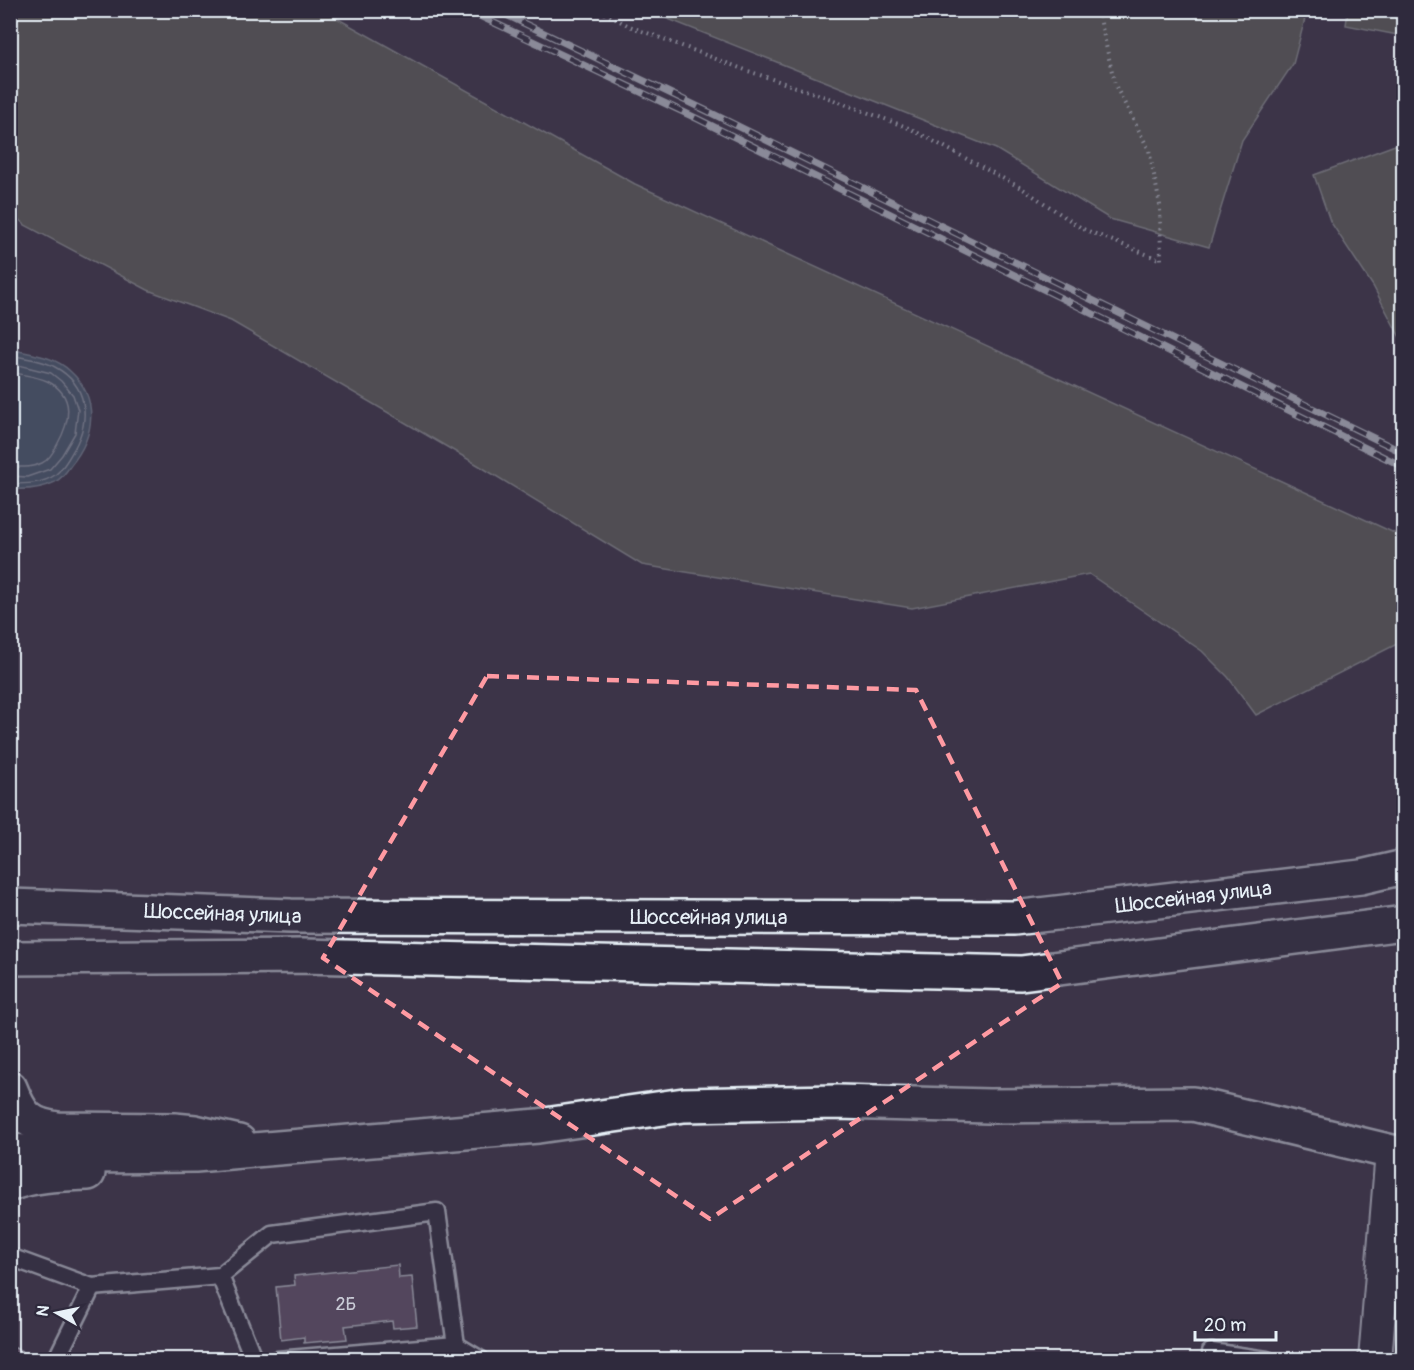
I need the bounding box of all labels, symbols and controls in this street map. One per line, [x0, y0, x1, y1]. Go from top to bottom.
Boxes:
street label: Шоссейная улица [1114, 874, 1273, 919]
street label: Шоссейная улица [144, 897, 301, 930]
street label: Шоссейная улица [630, 903, 787, 931]
north arrow [27, 1283, 87, 1343]
house number: 2Б [336, 1293, 356, 1316]
text: N [32, 1304, 54, 1318]
scale bar [1195, 1304, 1276, 1342]
text: 20 m [1204, 1314, 1246, 1337]

